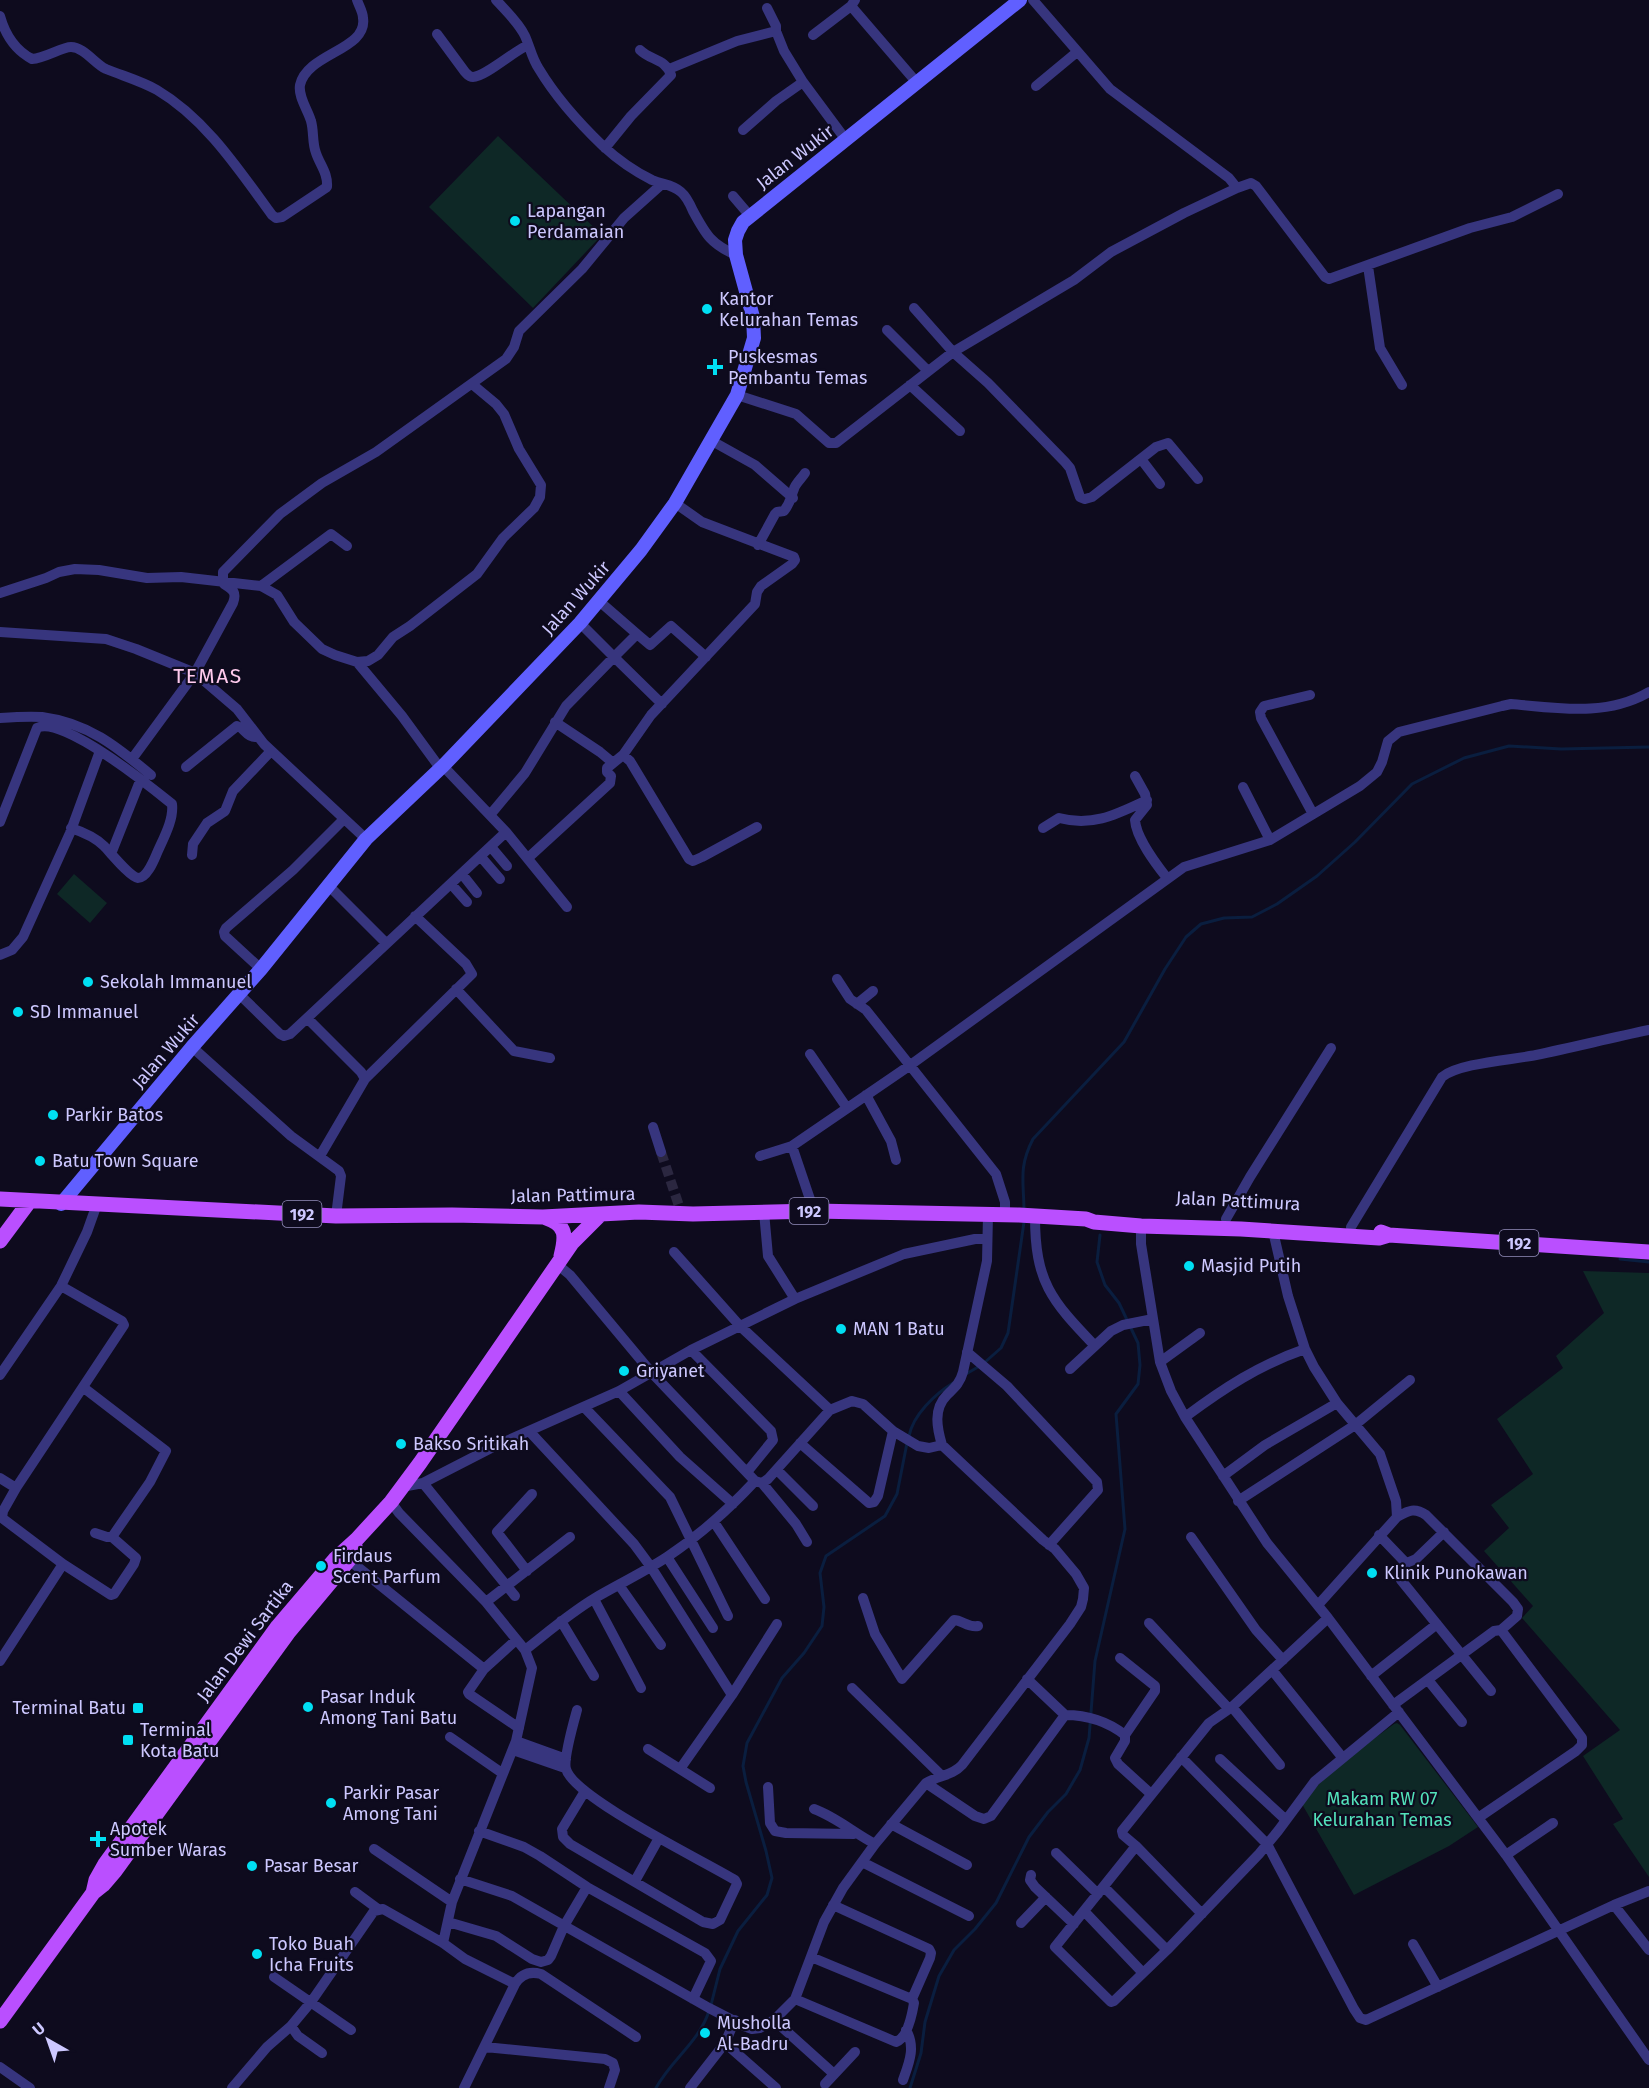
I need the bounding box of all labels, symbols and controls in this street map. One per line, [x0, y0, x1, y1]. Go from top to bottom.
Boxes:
street label: Jalan Wukir [752, 120, 838, 194]
place label: Lapangan Perdamaian [527, 200, 624, 243]
marker: Lapangan Perdamaian [508, 214, 522, 228]
place label: Kantor Kelurahan Temas [719, 288, 858, 331]
marker: Kantor Kelurahan Temas [700, 302, 714, 316]
place label: Puskesmas Pembantu Temas [728, 346, 867, 389]
marker: Puskesmas Pembantu Temas [706, 358, 724, 376]
street label: Jalan Wukir [537, 556, 615, 639]
district label: TEMAS [173, 663, 243, 689]
place label: Sekolah Immanuel [100, 971, 252, 993]
marker: Sekolah Immanuel [81, 975, 95, 989]
place label: SD Immanuel [30, 1001, 138, 1023]
marker: SD Immanuel [11, 1005, 25, 1019]
street label: Jalan Wukir [128, 1009, 204, 1093]
place label: Parkir Batos [65, 1104, 163, 1126]
marker: Parkir Batos [46, 1108, 60, 1122]
place label: Batu Town Square [52, 1150, 199, 1172]
marker: Batu Town Square [33, 1154, 47, 1168]
street label: Jalan Pattimura [510, 1183, 636, 1207]
street label: Jalan Pattimura [1175, 1187, 1301, 1215]
road number: 192 [790, 1198, 828, 1224]
road number: 192 [282, 1201, 322, 1227]
road number: 192 [1500, 1230, 1538, 1256]
place label: Masjid Putih [1201, 1255, 1301, 1277]
marker: Masjid Putih [1182, 1259, 1196, 1273]
place label: MAN 1 Batu [853, 1318, 945, 1340]
marker: MAN 1 Batu [834, 1322, 848, 1336]
place label: Griyanet [636, 1360, 705, 1382]
marker: Griyanet [617, 1364, 631, 1378]
place label: Bakso Sritikah [413, 1433, 529, 1455]
marker: Bakso Sritikah [394, 1437, 408, 1451]
place label: Firdaus Scent Parfum [333, 1545, 441, 1588]
marker: Firdaus Scent Parfum [314, 1559, 328, 1573]
place label: Klinik Punokawan [1384, 1562, 1528, 1584]
marker: Klinik Punokawan [1365, 1566, 1379, 1580]
street label: Jalan Dewi Sartika [192, 1576, 298, 1706]
place label: Pasar Induk Among Tani Batu [320, 1686, 457, 1729]
place label: Terminal Batu [13, 1697, 126, 1719]
marker: Pasar Induk Among Tani Batu [301, 1700, 315, 1714]
marker: Terminal Batu [131, 1701, 145, 1715]
place label: Terminal Kota Batu [140, 1719, 220, 1762]
marker: Terminal Kota Batu [121, 1733, 135, 1747]
place label: Parkir Pasar Among Tani [343, 1782, 439, 1825]
park label: Makam RW 07 Kelurahan Temas [1312, 1788, 1452, 1831]
marker: Parkir Pasar Among Tani [324, 1796, 338, 1810]
place label: Apotek Sumber Waras [110, 1818, 226, 1861]
marker: Apotek Sumber Waras [91, 1832, 105, 1846]
place label: Pasar Besar [264, 1855, 359, 1877]
marker: Pasar Besar [245, 1859, 259, 1873]
place label: Toko Buah Icha Fruits [269, 1933, 354, 1976]
marker: Toko Buah Icha Fruits [250, 1947, 264, 1961]
north arrow [18, 2010, 78, 2070]
place label: Musholla Al-Badru [717, 2012, 791, 2055]
text: U [29, 2018, 49, 2040]
marker: Musholla Al-Badru [698, 2026, 712, 2040]

